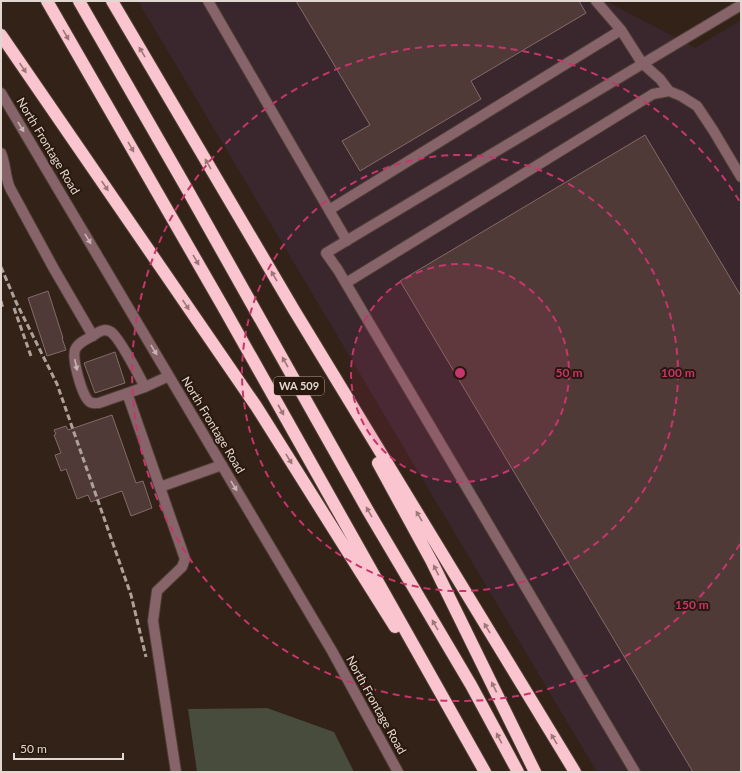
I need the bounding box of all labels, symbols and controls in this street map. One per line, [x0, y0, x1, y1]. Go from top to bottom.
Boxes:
one-way arrow [63, 29, 70, 41]
one-way arrow [139, 46, 146, 58]
one-way arrow [19, 62, 27, 73]
street label: North Frontage Road [14, 95, 83, 197]
one-way arrow [17, 122, 25, 132]
one-way arrow [128, 142, 135, 153]
one-way arrow [205, 158, 212, 170]
one-way arrow [101, 180, 109, 191]
one-way arrow [84, 233, 91, 245]
one-way arrow [192, 254, 199, 266]
one-way arrow [271, 270, 278, 282]
one-way arrow [183, 299, 190, 310]
one-way arrow [150, 345, 158, 355]
one-way arrow [282, 357, 289, 368]
one-way arrow [73, 359, 79, 372]
text: 50 m [556, 365, 582, 380]
text: 100 m [661, 365, 695, 380]
centre of rings [453, 366, 467, 380]
street label: North Frontage Road [179, 374, 248, 476]
road number: WA 509 [274, 377, 324, 395]
one-way arrow [277, 404, 284, 416]
one-way arrow [286, 454, 293, 465]
one-way arrow [231, 480, 238, 492]
one-way arrow [366, 507, 373, 518]
one-way arrow [416, 511, 423, 522]
one-way arrow [433, 564, 439, 576]
text: 150 m [675, 597, 709, 612]
one-way arrow [432, 619, 439, 631]
one-way arrow [483, 623, 491, 633]
street label: North Frontage Road [343, 653, 410, 757]
one-way arrow [490, 681, 497, 692]
one-way arrow [496, 732, 502, 744]
one-way arrow [551, 733, 558, 745]
scale bar [14, 735, 123, 761]
text: 50 m [20, 741, 47, 756]

